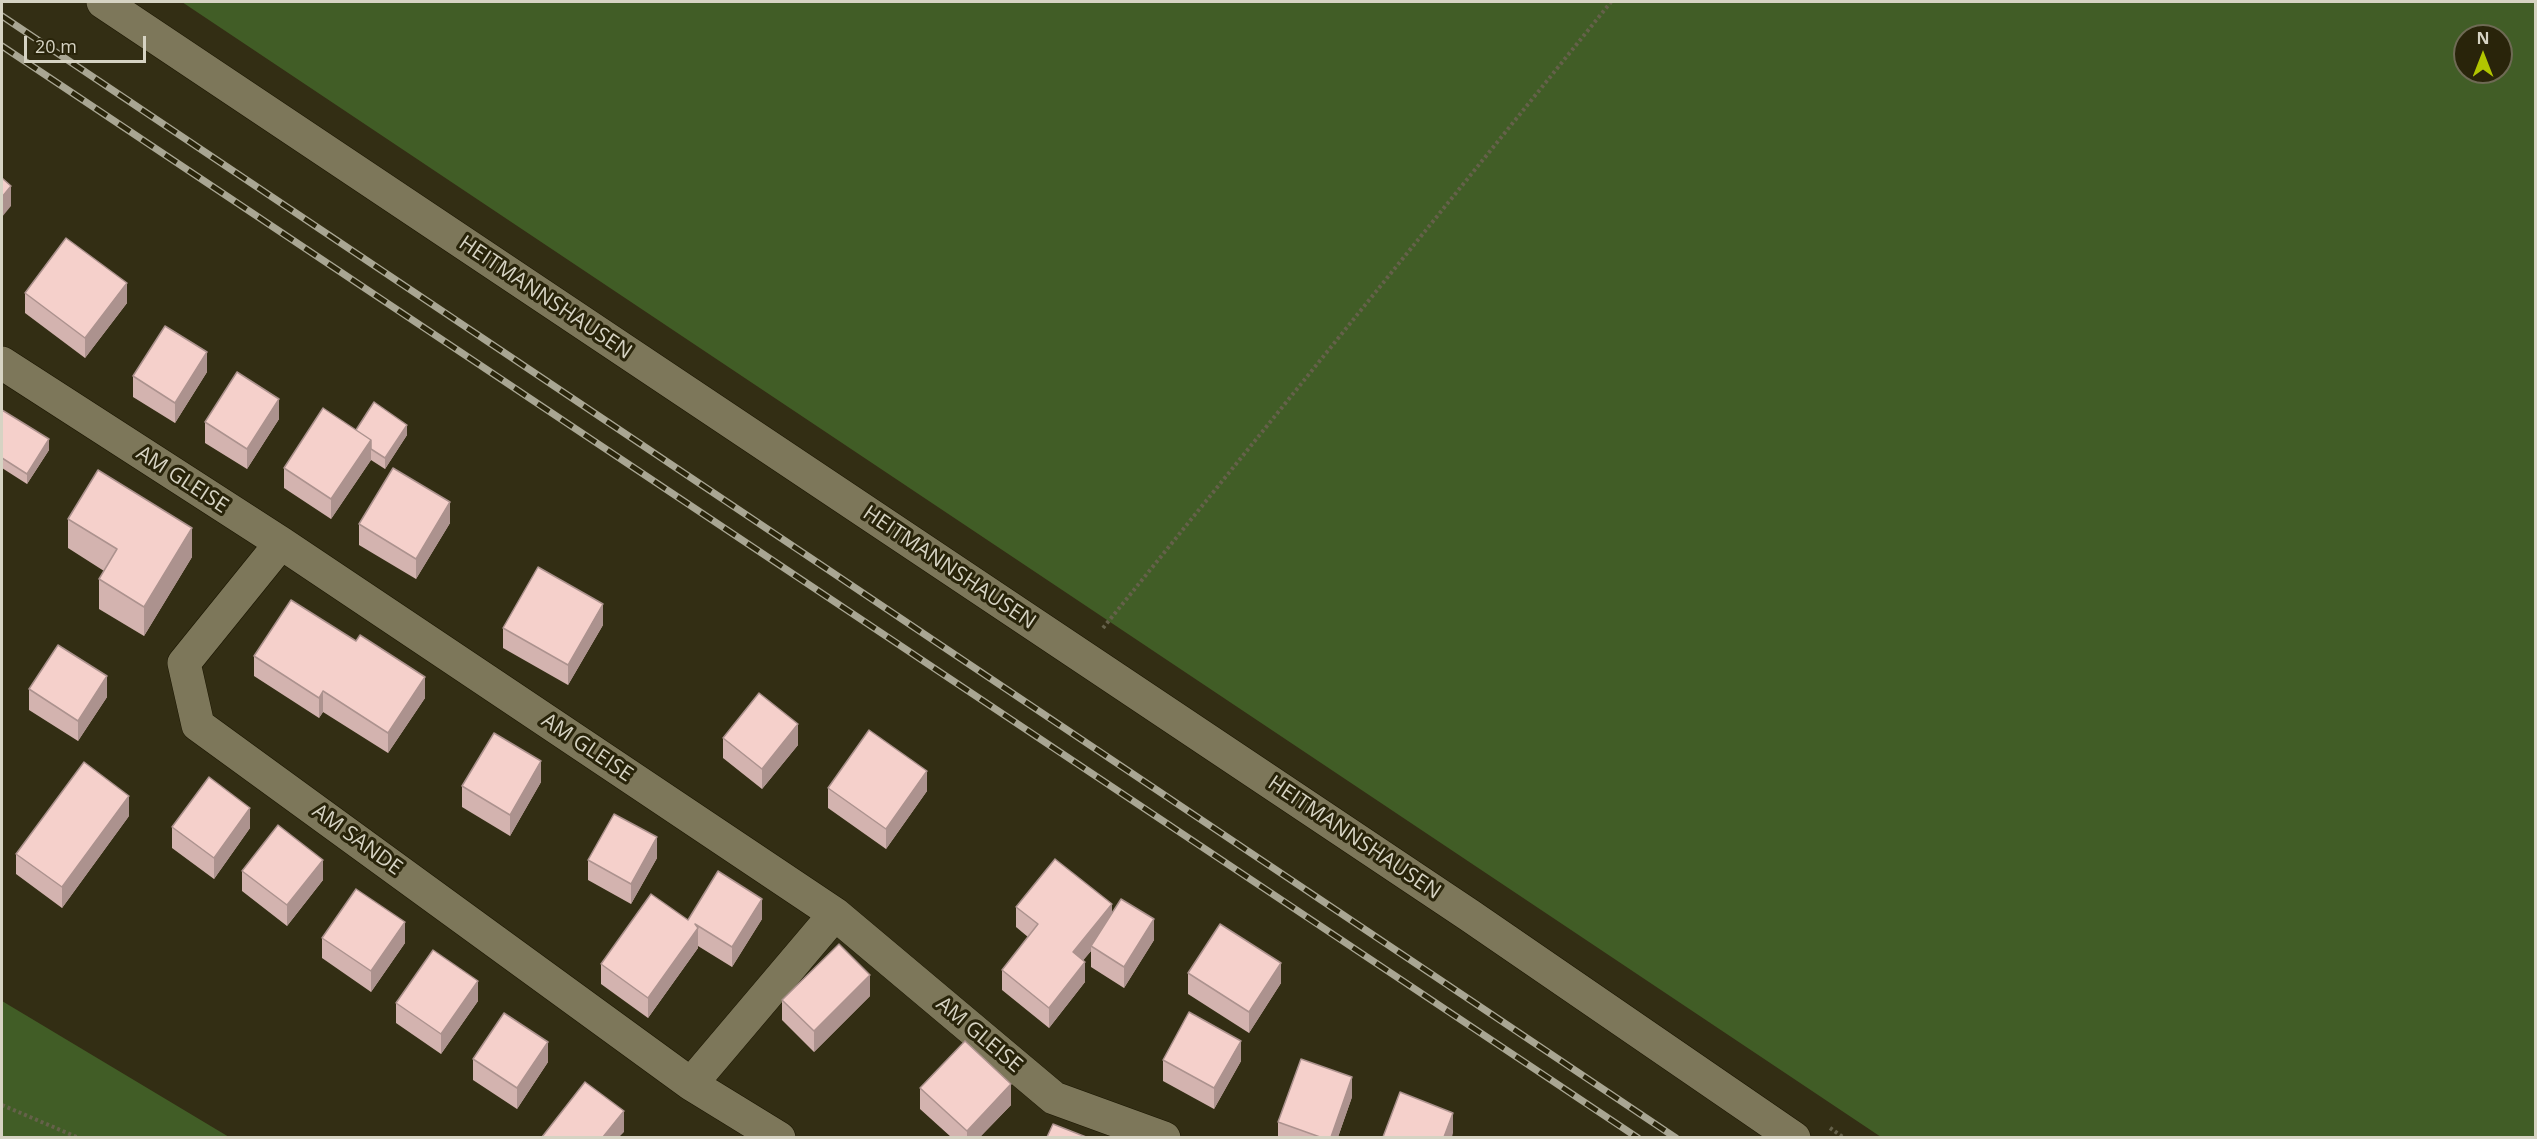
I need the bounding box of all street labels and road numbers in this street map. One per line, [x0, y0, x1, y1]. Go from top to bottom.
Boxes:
street label: HEITMANNSHAUSEN [454, 231, 636, 365]
street label: AM GLEISE [131, 441, 233, 519]
street label: HEITMANNSHAUSEN [858, 501, 1040, 635]
street label: AM GLEISE [537, 708, 637, 788]
street label: HEITMANNSHAUSEN [1263, 771, 1445, 905]
street label: AM SANDE [307, 799, 407, 881]
street label: AM GLEISE [931, 992, 1027, 1078]

